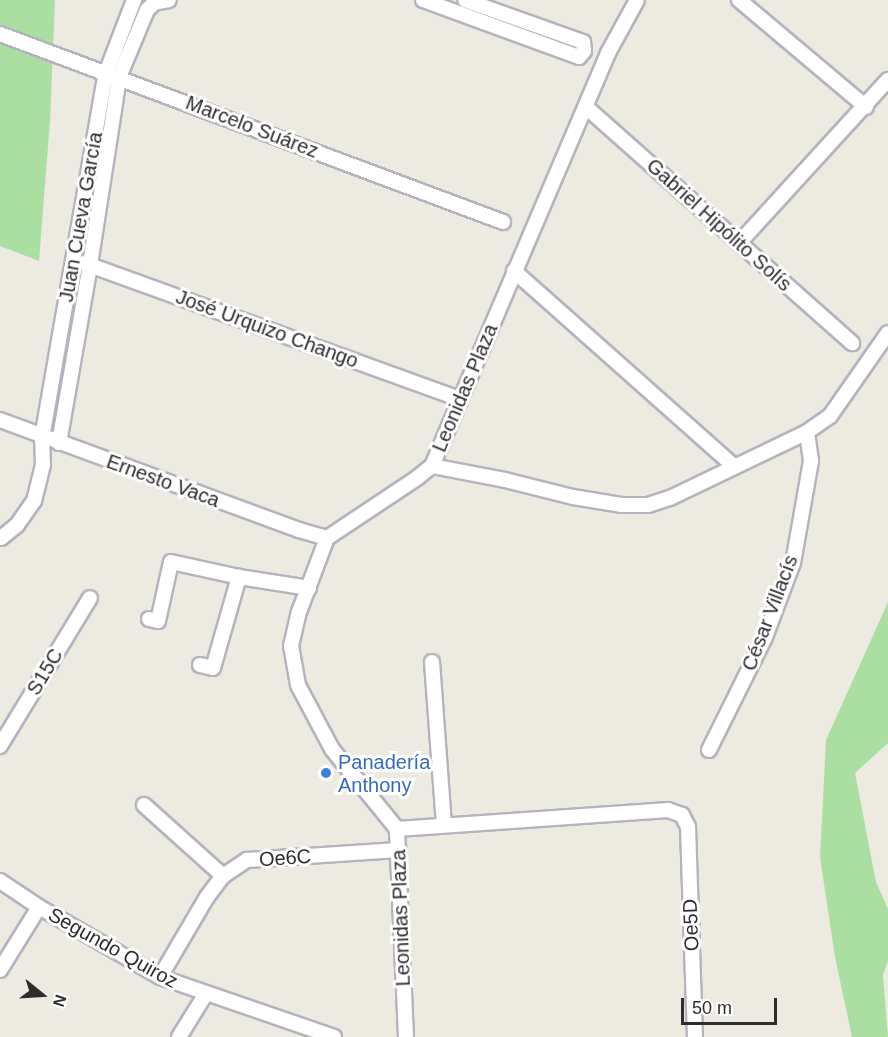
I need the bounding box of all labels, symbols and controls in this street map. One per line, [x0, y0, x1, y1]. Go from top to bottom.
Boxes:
street label: Marcelo Suárez [182, 91, 322, 163]
street label: Juan Cueva García [54, 130, 108, 304]
street label: Gabriel Hipólito Solís [642, 154, 796, 296]
street label: José Urquizo Chango [173, 285, 361, 373]
street label: Leonidas Plaza [427, 320, 503, 456]
street label: Ernesto Vaca [103, 449, 223, 513]
street label: César Villacís [737, 552, 803, 674]
street label: S15C [22, 644, 68, 700]
place label: Panadería Anthony [338, 750, 430, 797]
marker: Panadería Anthony [319, 766, 333, 780]
street label: Oe6C [258, 844, 312, 872]
street label: Leonidas Plaza [387, 849, 415, 987]
street label: Oe5D [678, 898, 704, 952]
street label: Segundo Quiroz [44, 902, 182, 994]
north arrow [12, 965, 72, 1025]
scale bar [684, 986, 780, 1024]
text: N [50, 993, 69, 1009]
text: 50 m [692, 998, 732, 1018]

